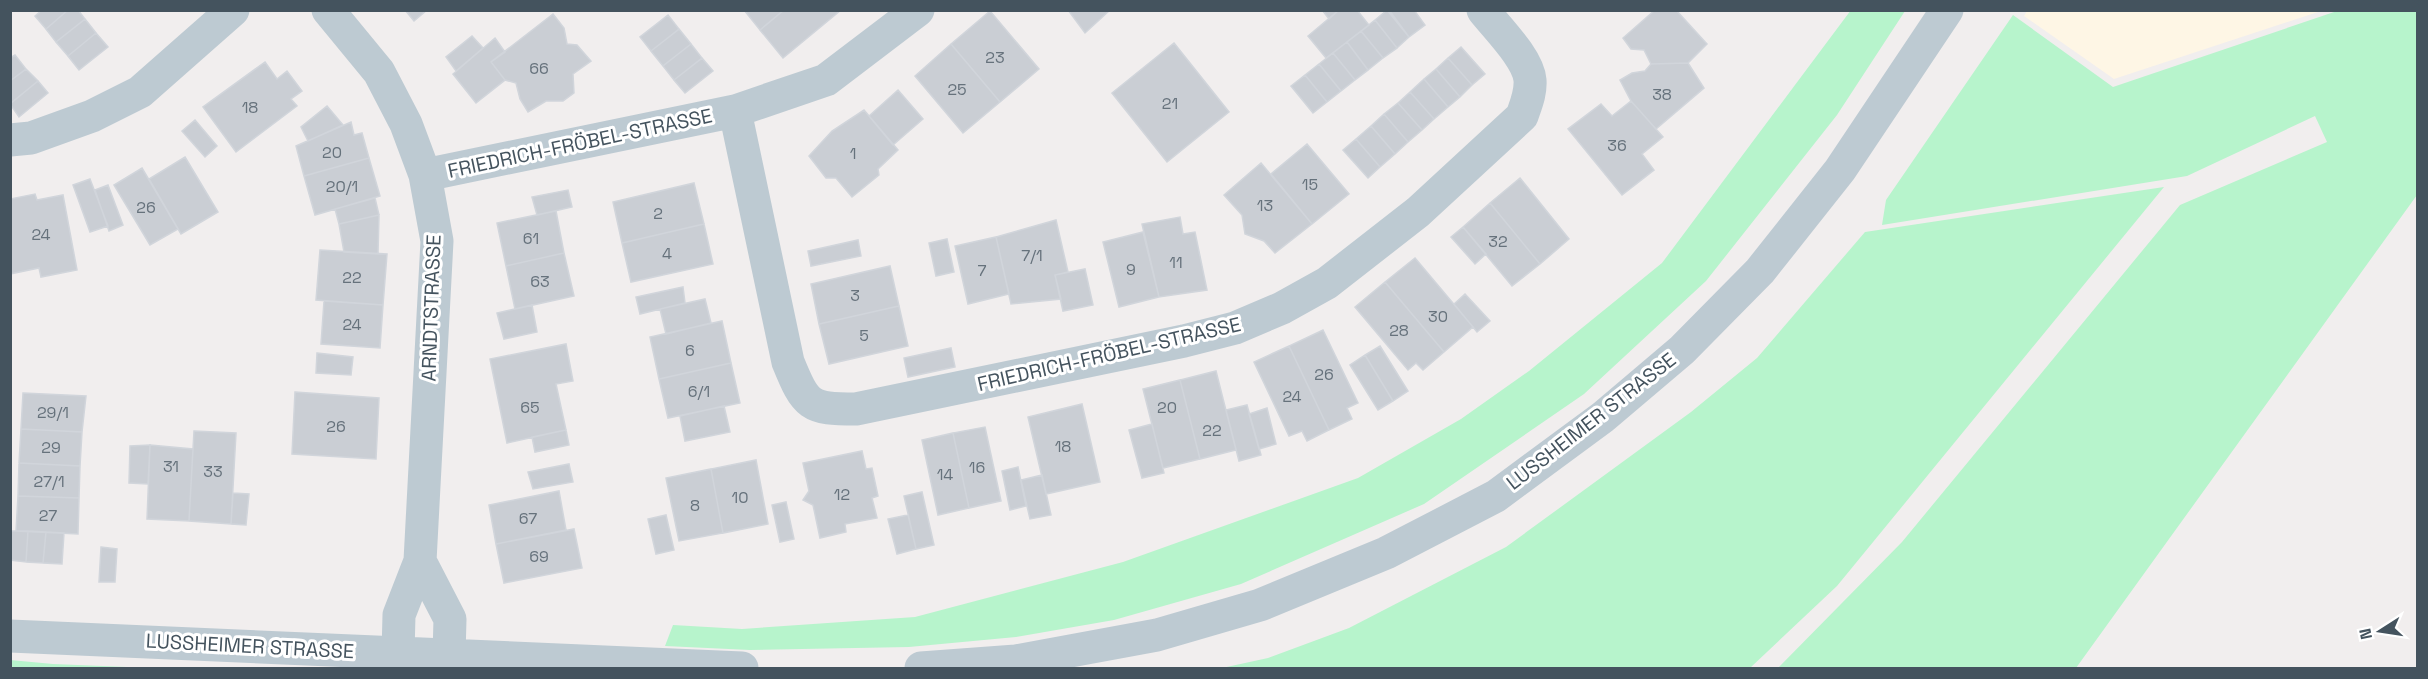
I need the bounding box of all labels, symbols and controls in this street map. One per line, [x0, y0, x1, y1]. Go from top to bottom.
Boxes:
house number: 23 [985, 47, 1005, 68]
house number: 66 [529, 58, 549, 79]
house number: 25 [947, 79, 967, 100]
house number: 38 [1652, 84, 1672, 105]
house number: 21 [1162, 93, 1178, 114]
house number: 18 [242, 97, 258, 118]
street label: FRIEDRICH-FRÖBEL-STRASSE [445, 102, 715, 184]
house number: 36 [1607, 135, 1627, 156]
house number: 20 [322, 142, 342, 163]
house number: 1 [850, 143, 856, 164]
house number: 15 [1302, 174, 1318, 195]
house number: 20/1 [326, 176, 358, 197]
house number: 13 [1257, 195, 1273, 216]
house number: 26 [136, 197, 156, 218]
house number: 2 [653, 203, 663, 224]
house number: 24 [31, 224, 51, 245]
house number: 61 [523, 228, 539, 249]
house number: 32 [1488, 231, 1508, 252]
street label: ARNDTSTRASSE [415, 234, 447, 382]
house number: 4 [662, 243, 672, 264]
house number: 7/1 [1021, 245, 1043, 266]
house number: 11 [1169, 252, 1183, 273]
house number: 9 [1126, 259, 1136, 280]
house number: 7 [977, 260, 987, 281]
house number: 22 [342, 267, 362, 288]
house number: 63 [530, 271, 550, 292]
house number: 3 [850, 285, 860, 306]
house number: 30 [1428, 306, 1448, 327]
street label: FRIEDRICH-FRÖBEL-STRASSE [975, 311, 1243, 397]
house number: 24 [342, 314, 362, 335]
house number: 28 [1389, 320, 1409, 341]
house number: 5 [859, 325, 869, 346]
house number: 6 [685, 340, 695, 361]
street label: LUSSHEIMER STRASSE [1501, 347, 1681, 495]
house number: 26 [1314, 364, 1334, 385]
house number: 6/1 [688, 381, 710, 402]
house number: 24 [1282, 386, 1302, 407]
house number: 65 [520, 397, 540, 418]
house number: 20 [1157, 397, 1177, 418]
house number: 29/1 [37, 402, 69, 423]
house number: 26 [326, 416, 346, 437]
house number: 22 [1202, 420, 1222, 441]
house number: 18 [1055, 436, 1071, 457]
house number: 29 [41, 437, 61, 458]
house number: 31 [163, 456, 179, 477]
house number: 16 [969, 457, 985, 478]
house number: 33 [203, 461, 223, 482]
house number: 14 [937, 464, 953, 485]
house number: 27/1 [33, 471, 65, 492]
house number: 12 [834, 484, 850, 505]
house number: 10 [732, 487, 748, 508]
house number: 8 [690, 495, 700, 516]
house number: 27 [39, 505, 57, 526]
house number: 67 [519, 508, 537, 529]
house number: 69 [529, 546, 549, 567]
north arrow [2350, 601, 2410, 661]
text: N [2354, 627, 2377, 641]
street label: LUSSHEIMER STRASSE [145, 628, 355, 664]

